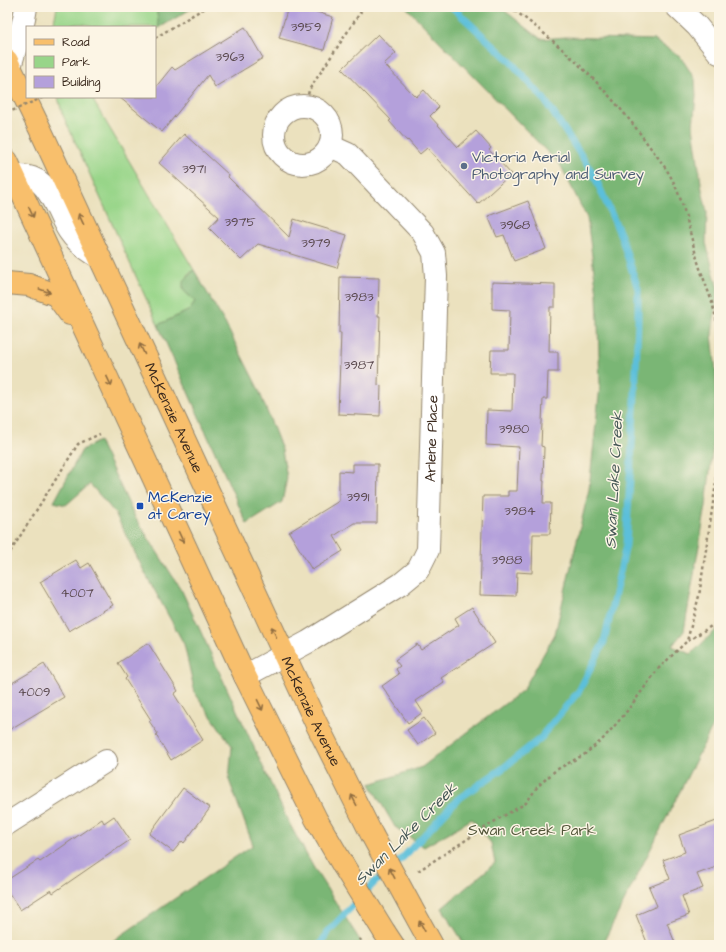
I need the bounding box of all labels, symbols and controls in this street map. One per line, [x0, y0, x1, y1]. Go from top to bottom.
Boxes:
house number: 3959 [291, 18, 321, 36]
legend [26, 26, 156, 98]
text: Road [62, 34, 90, 51]
house number: 3963 [216, 48, 245, 66]
text: Park [62, 54, 90, 71]
text: Building [62, 74, 100, 92]
place label: Victoria Aerial Photography and Survey [472, 147, 644, 186]
house number: 3971 [182, 160, 206, 178]
marker: Victoria Aerial Photography and Survey [459, 161, 469, 171]
one-way arrow [28, 205, 35, 217]
one-way arrow [77, 213, 84, 225]
house number: 3975 [224, 213, 256, 231]
house number: 3968 [500, 216, 531, 234]
house number: 3979 [301, 234, 331, 252]
one-way arrow [38, 288, 50, 296]
house number: 3983 [344, 288, 374, 306]
one-way arrow [138, 344, 145, 356]
house number: 3987 [344, 356, 374, 374]
street label: McKenzie Avenue [140, 359, 209, 476]
one-way arrow [106, 374, 113, 386]
street label: Arlene Place [419, 395, 443, 483]
water label: Swan Lake Creek [599, 410, 629, 549]
house number: 3980 [499, 420, 529, 438]
place label: McKenzie at Carey [148, 487, 212, 526]
house number: 3991 [346, 488, 370, 506]
marker: McKenzie at Carey [135, 501, 145, 511]
house number: 3984 [504, 502, 536, 520]
one-way arrow [178, 530, 185, 542]
house number: 3988 [492, 551, 523, 569]
house number: 4007 [60, 584, 94, 602]
one-way arrow [270, 626, 277, 638]
street label: McKenzie Avenue [276, 653, 346, 770]
house number: 4009 [18, 683, 50, 701]
one-way arrow [257, 699, 264, 711]
water label: Swan Lake Creek [350, 777, 463, 890]
one-way arrow [350, 794, 357, 806]
park label: Swan Creek Park [468, 820, 596, 841]
one-way arrow [388, 867, 396, 879]
one-way arrow [417, 920, 425, 932]

